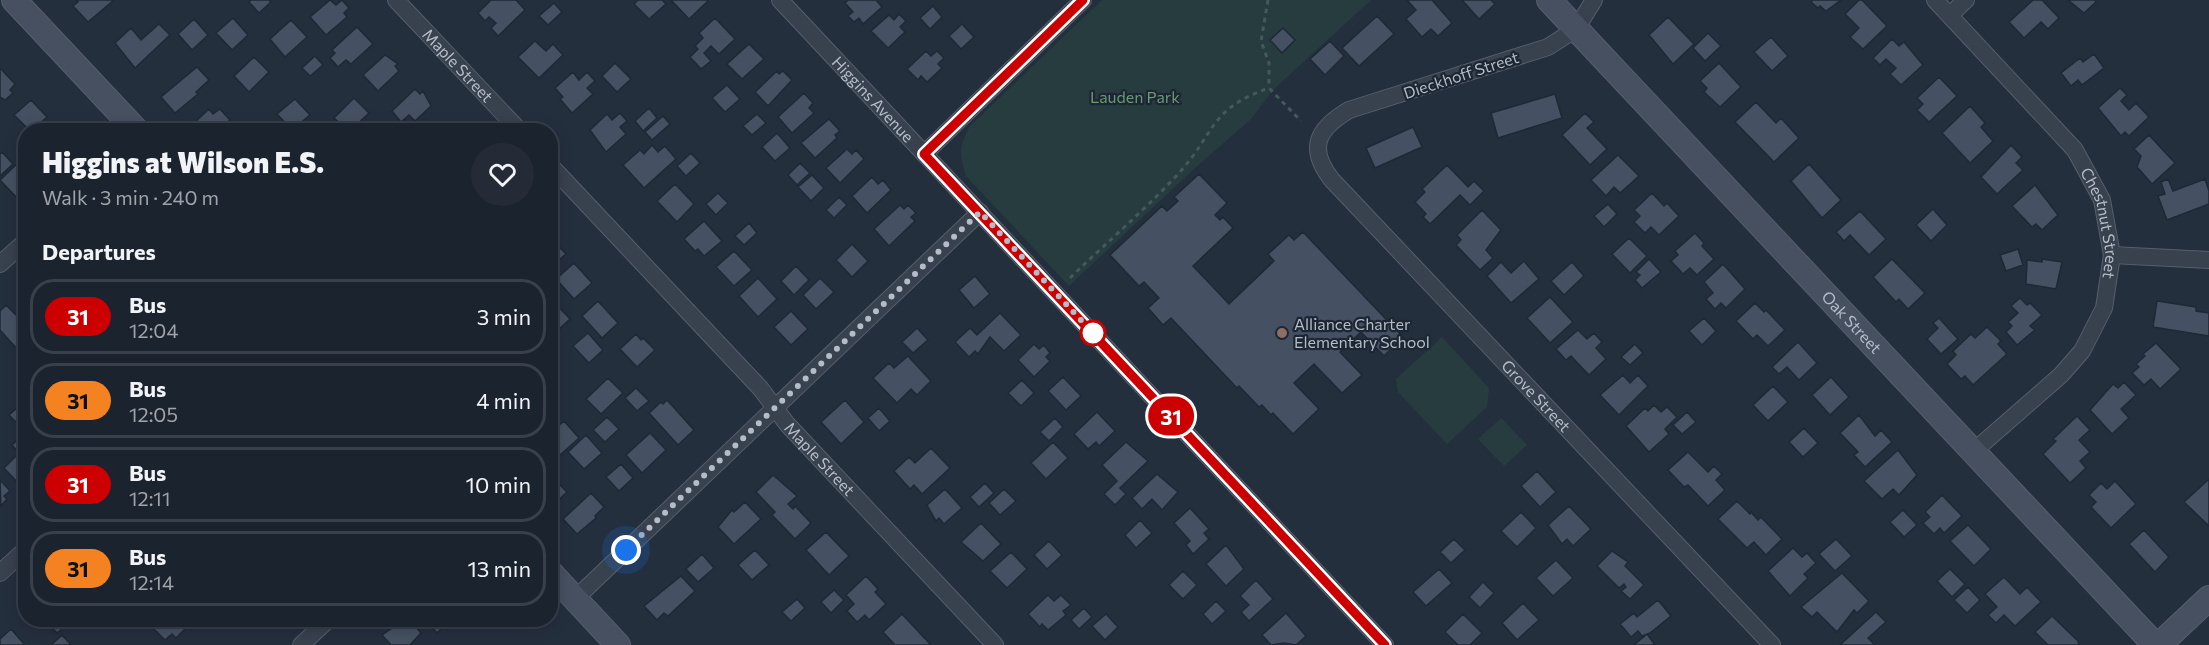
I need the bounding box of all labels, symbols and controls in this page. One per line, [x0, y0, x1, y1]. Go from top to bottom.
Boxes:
street label: Maple Street [419, 24, 498, 106]
street label: Dieckhoff Street [1401, 47, 1521, 102]
street label: Higgins Avenue [829, 52, 918, 146]
park label: Lauden Park [1090, 87, 1180, 106]
button: heart [471, 143, 534, 206]
text: Higgins at Wilson E.S. [42, 145, 324, 179]
street label: Chestnut Street [2077, 164, 2122, 280]
text: Walk · 3 min · 240 m [42, 185, 219, 209]
text: Departures [42, 238, 156, 265]
street label: Oak Street [1818, 287, 1886, 357]
text: Bus [129, 291, 166, 318]
text: 3 min [477, 303, 531, 330]
text: 31 [67, 304, 89, 329]
place label: Alliance Charter Elementary School [1294, 314, 1430, 351]
text: 12:04 [129, 318, 178, 342]
unlabelled marker [1080, 320, 1106, 346]
marker: Alliance Charter Elementary School [1275, 326, 1289, 340]
street label: Grove Street [1498, 356, 1575, 436]
text: Bus [129, 375, 166, 402]
text: 4 min [476, 387, 531, 414]
text: 31 [67, 388, 89, 413]
line badge: 31 [1144, 396, 1198, 436]
text: 12:05 [129, 402, 178, 426]
text: 31 [1160, 404, 1182, 429]
street label: Maple Street [781, 418, 859, 499]
text: Bus [129, 459, 166, 486]
text: 10 min [466, 471, 531, 498]
text: 31 [67, 472, 89, 497]
text: 12:11 [129, 486, 170, 510]
your location [611, 535, 641, 565]
text: Bus [129, 543, 166, 570]
text: 13 min [467, 555, 531, 582]
text: 31 [67, 556, 89, 581]
text: 12:14 [129, 570, 174, 594]

